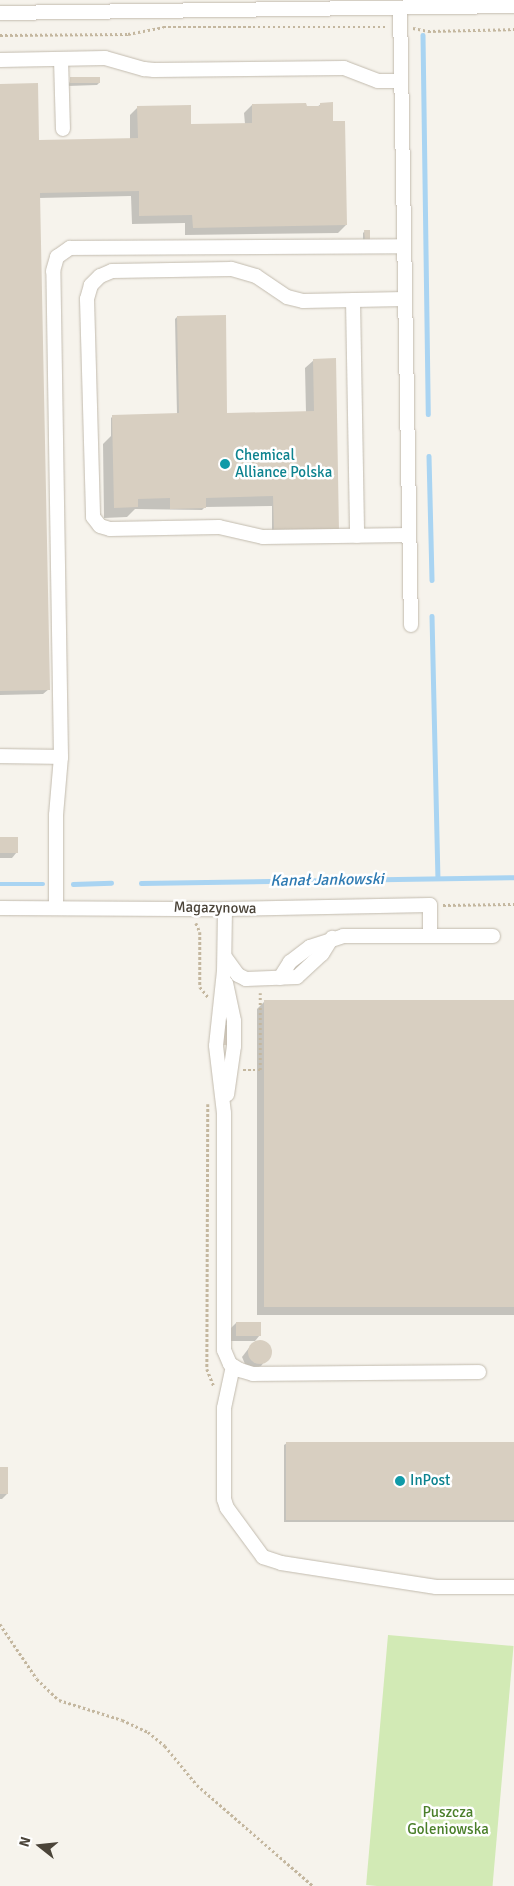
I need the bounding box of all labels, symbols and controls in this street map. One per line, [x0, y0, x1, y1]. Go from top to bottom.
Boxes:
place label: Chemical Alliance Polska [235, 446, 332, 481]
marker: Chemical Alliance Polska [219, 458, 231, 470]
water label: Kanał Jankowski [270, 869, 384, 891]
street label: Magazynowa [173, 898, 257, 918]
place label: InPost [410, 1472, 450, 1490]
marker: InPost [394, 1475, 406, 1487]
park label: Puszcza Goleniowska [407, 1803, 489, 1838]
north arrow [15, 1821, 65, 1871]
text: N [16, 1835, 35, 1849]

